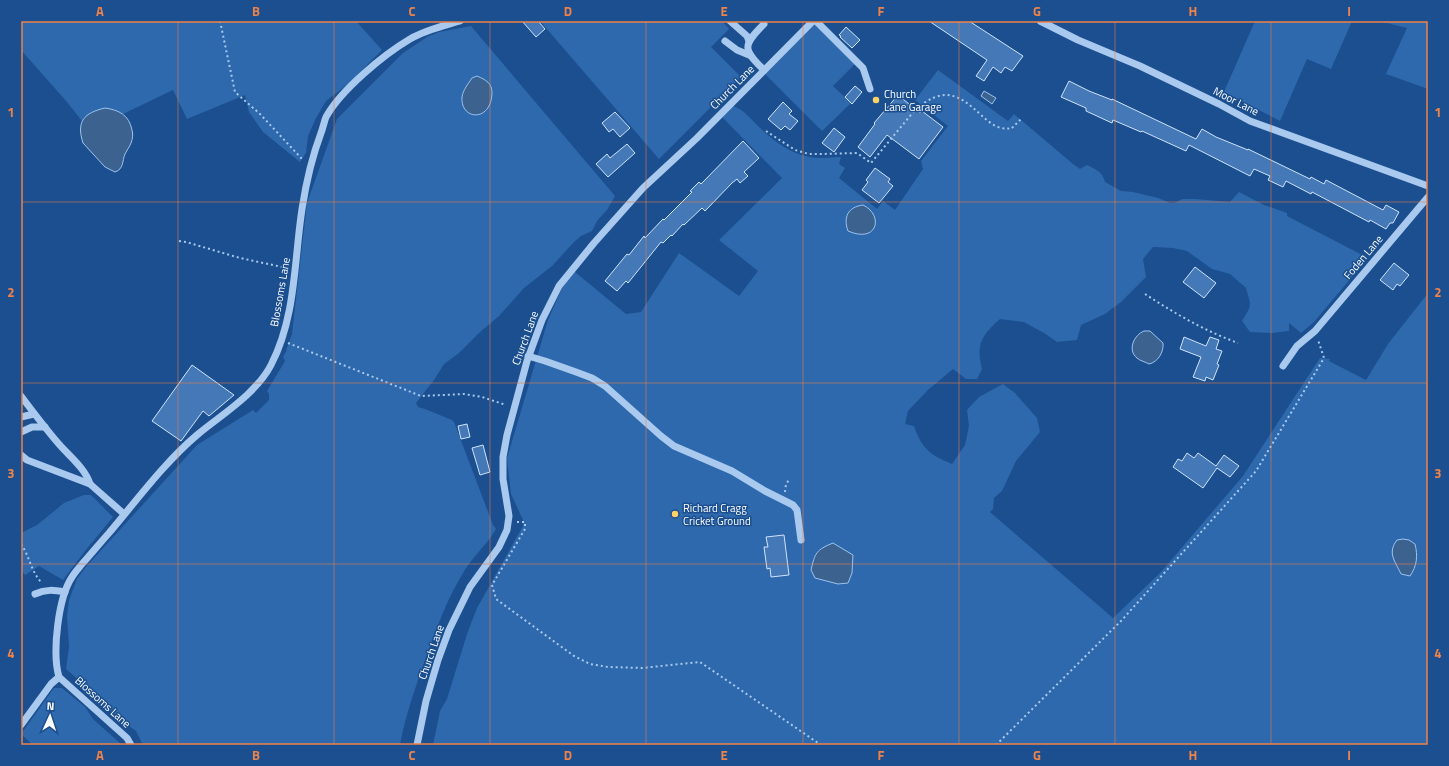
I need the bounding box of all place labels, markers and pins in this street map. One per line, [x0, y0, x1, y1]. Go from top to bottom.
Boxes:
place label: Church Lane Garage [884, 86, 942, 115]
marker: Church Lane Garage [871, 95, 881, 105]
place label: Richard Cragg Cricket Ground [683, 500, 751, 529]
marker: Richard Cragg Cricket Ground [670, 509, 680, 519]

